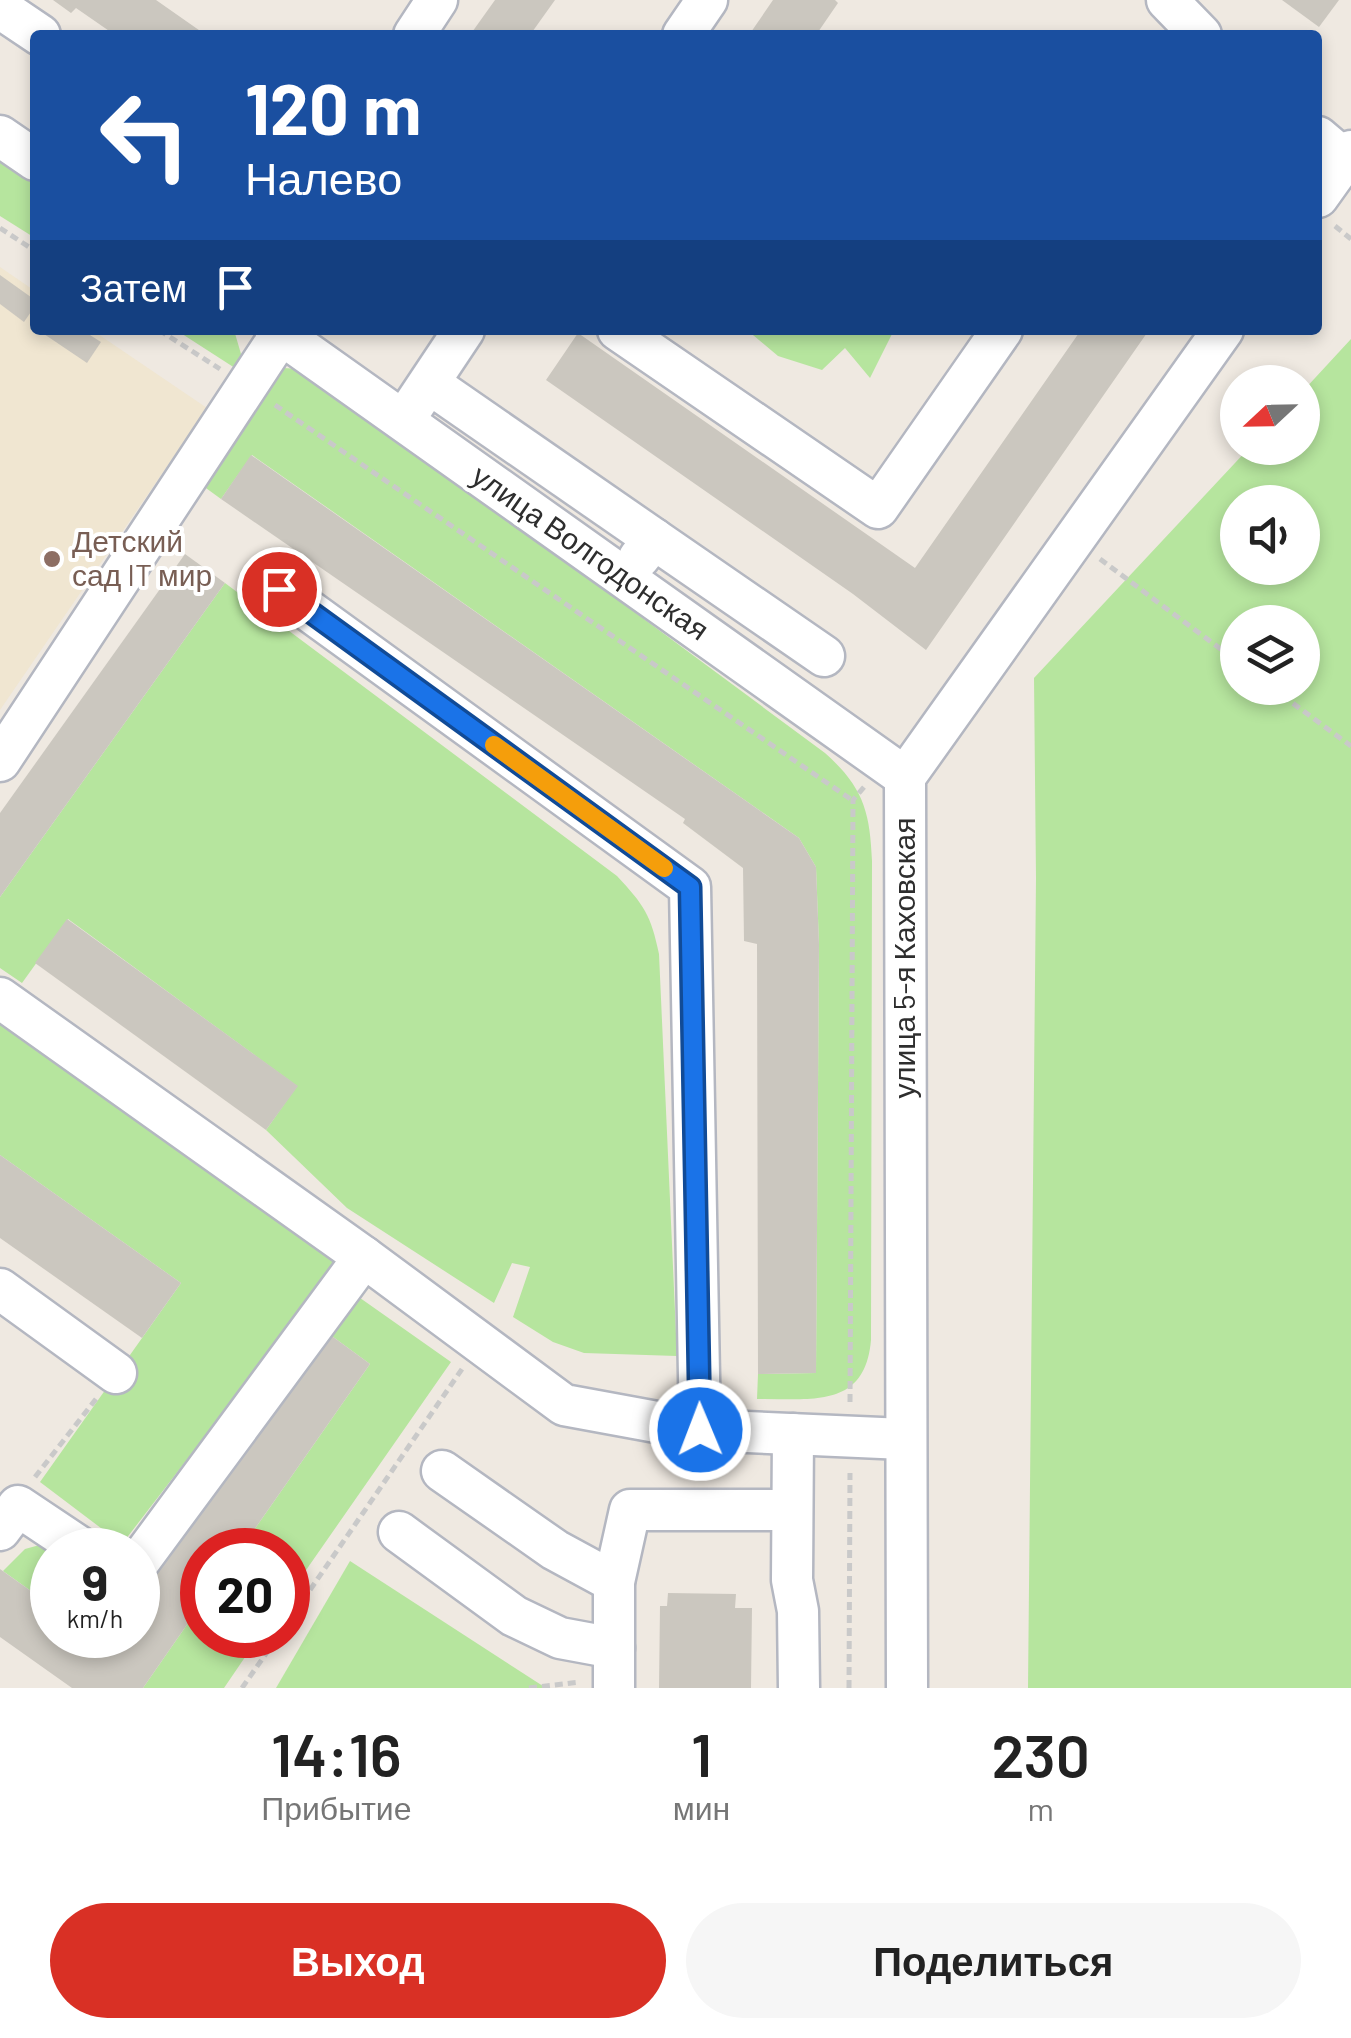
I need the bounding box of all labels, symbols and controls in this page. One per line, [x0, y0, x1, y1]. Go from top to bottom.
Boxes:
text: 120 m [245, 65, 421, 149]
icon: left [80, 70, 210, 200]
text: Налево [245, 150, 402, 204]
icon: arrive [208, 260, 263, 315]
text: Затем [80, 264, 188, 310]
north arrow [1220, 365, 1320, 465]
map controls [1220, 365, 1320, 705]
street label: улица Волгодонская [466, 456, 716, 647]
button: sound [1220, 485, 1320, 585]
place label: Детский сад IT мир [72, 522, 212, 592]
pin [237, 547, 322, 632]
marker: Детский сад IT мир [41, 548, 63, 570]
icon: arrive [252, 562, 307, 617]
button: layers [1220, 605, 1320, 705]
street label: улица 5-я Каховская [885, 818, 921, 1098]
position arrow [648, 1378, 752, 1482]
speed limit sign: 20 [180, 1528, 310, 1658]
text: 9 [82, 1551, 108, 1611]
text: km/h [67, 1603, 123, 1633]
text: 14:16 [271, 1717, 402, 1789]
text: 1 [691, 1717, 712, 1789]
text: 230 [991, 1718, 1090, 1790]
text: Прибытие [261, 1788, 412, 1826]
text: мин [673, 1788, 730, 1826]
text: m [1027, 1789, 1054, 1827]
button: Выход [50, 1903, 666, 2018]
button: Поделиться [686, 1903, 1301, 2018]

